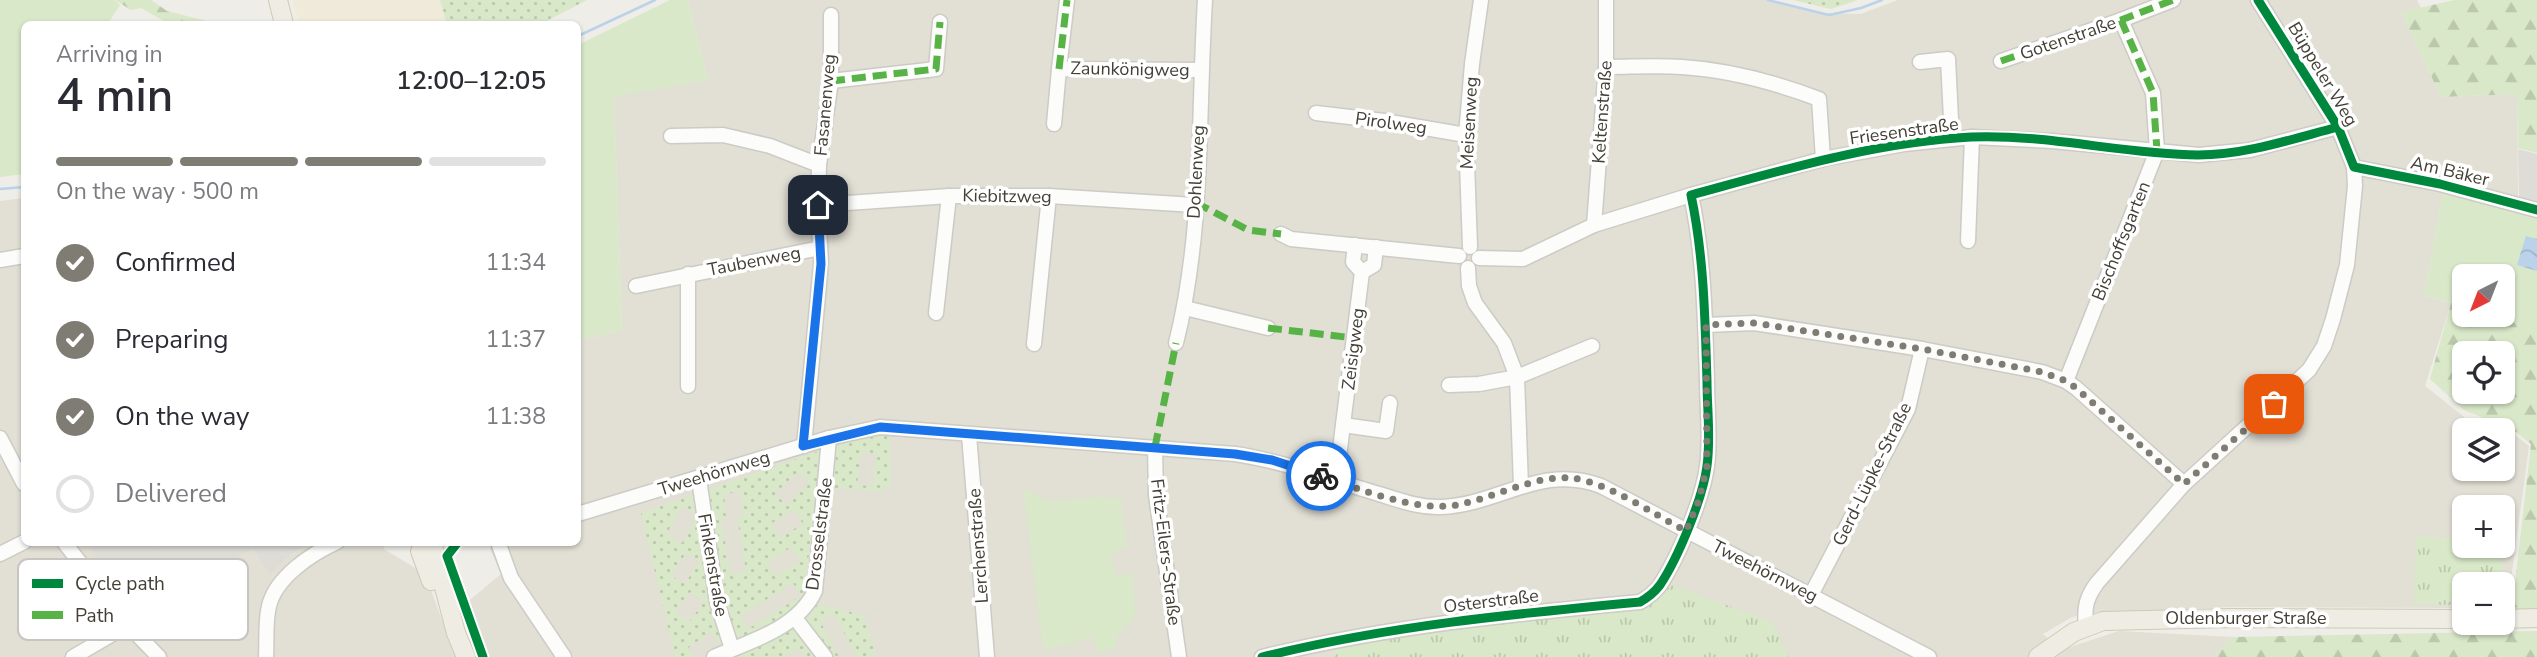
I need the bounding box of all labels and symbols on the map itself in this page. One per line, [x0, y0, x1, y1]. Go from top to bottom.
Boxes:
street label: Gotenstraße [2017, 10, 2119, 66]
street label: Büppeler Weg [2282, 17, 2364, 131]
street label: Fasanenweg [809, 53, 841, 157]
street label: Zaunkönigweg [1070, 56, 1190, 82]
street label: Keltenstraße [1586, 60, 1618, 164]
street label: Meisenweg [1455, 76, 1483, 170]
street label: Pirolweg [1354, 106, 1428, 140]
street label: Friesenstraße [1848, 111, 1960, 151]
street label: Dohlenweg [1182, 125, 1210, 219]
street label: Am Bäker [2408, 150, 2492, 192]
pin [788, 175, 848, 235]
street label: Bischoffsgarten [2086, 178, 2156, 304]
street label: Kiebitzweg [962, 183, 1052, 209]
street label: Taubenweg [705, 240, 803, 282]
north arrow [2452, 264, 2515, 327]
street label: Zeisigweg [1336, 307, 1370, 391]
pin [2244, 374, 2304, 434]
street label: Gerd-Lüpke-Straße [1827, 398, 1917, 550]
courier [1286, 441, 1356, 511]
street label: Tweehörnweg [655, 445, 773, 501]
street label: Drosselstraße [800, 476, 838, 592]
street label: Fritz-Eilers-Straße [1145, 477, 1187, 627]
street label: Lerchenstraße [962, 488, 994, 604]
street label: Finkenstraße [692, 512, 734, 618]
street label: Tweehörnweg [1708, 534, 1822, 608]
legend [18, 559, 248, 640]
text: Cycle path [75, 571, 165, 597]
street label: Osterstraße [1442, 583, 1540, 619]
text: Path [75, 603, 114, 629]
street label: Oldenburger Straße [2165, 606, 2327, 630]

